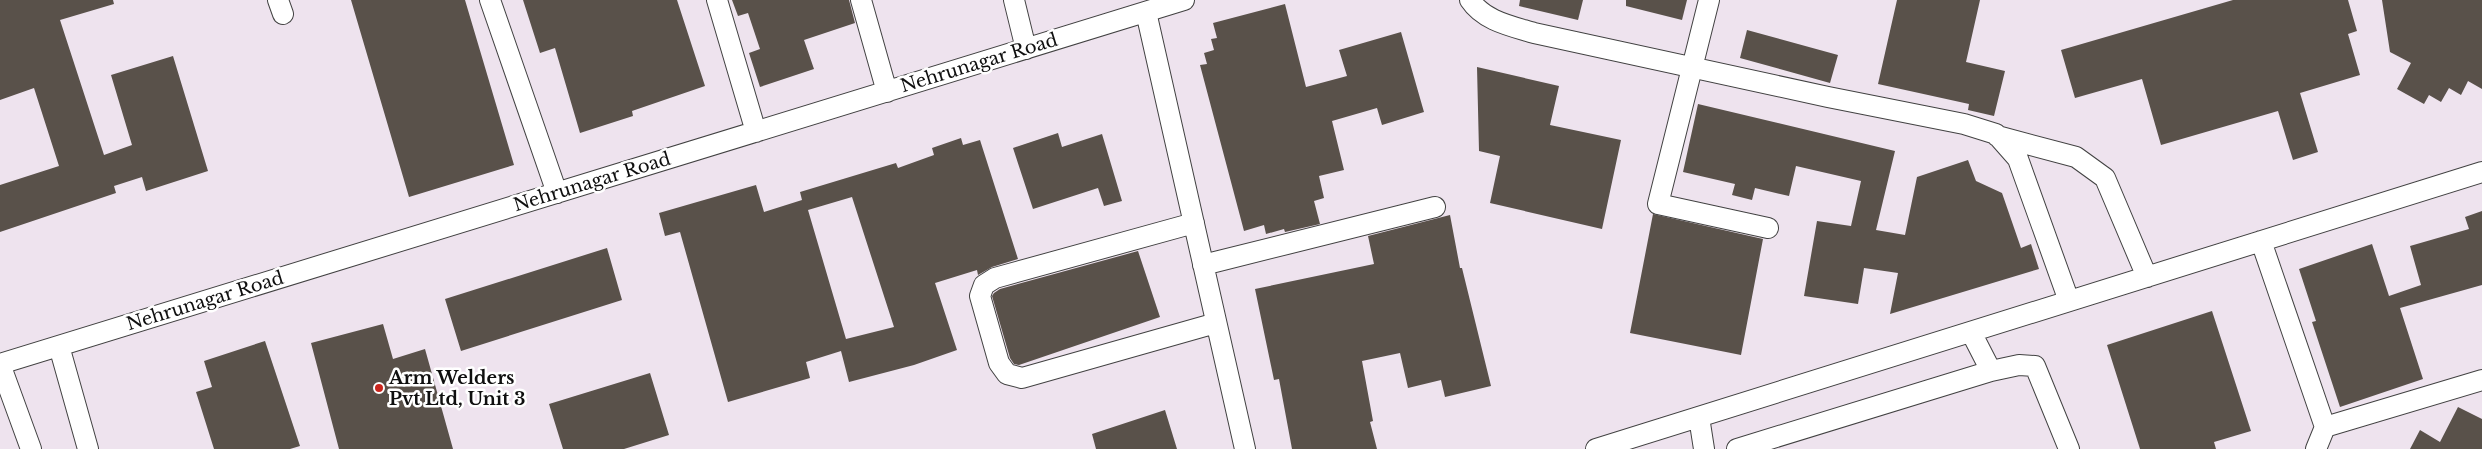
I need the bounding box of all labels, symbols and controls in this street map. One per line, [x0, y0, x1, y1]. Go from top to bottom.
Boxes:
street label: Nehrunagar Road [898, 29, 1060, 97]
street label: Nehrunagar Road [511, 148, 673, 216]
street label: Nehrunagar Road [124, 267, 286, 335]
place label: Arm Welders Pvt Ltd, Unit 3 [388, 367, 525, 410]
marker: Arm Welders Pvt Ltd, Unit 3 [373, 382, 385, 394]

